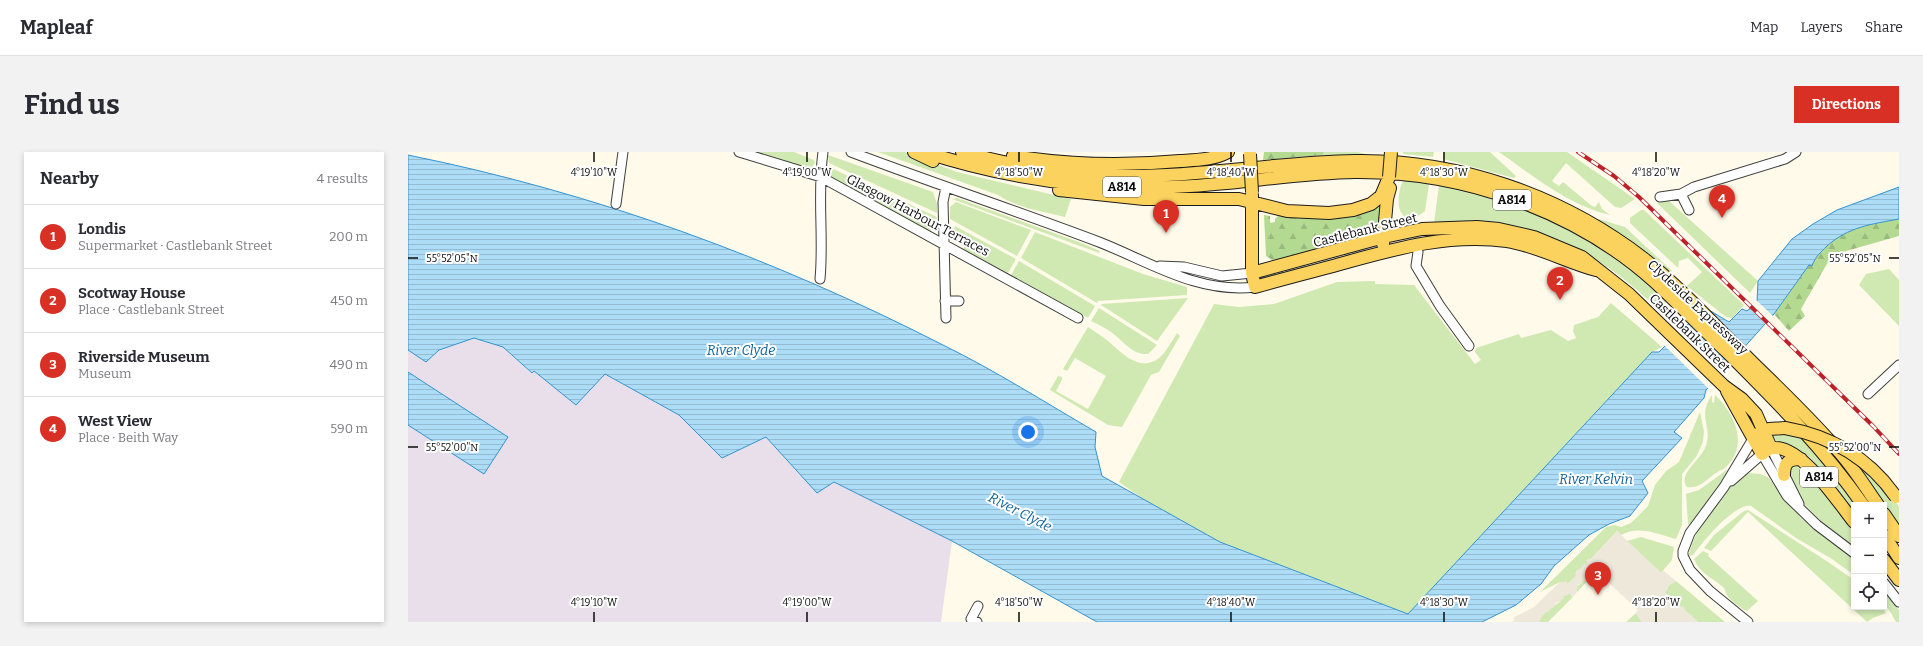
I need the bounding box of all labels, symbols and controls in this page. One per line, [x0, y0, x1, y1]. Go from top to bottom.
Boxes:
text: Mapleaf [20, 16, 93, 39]
text: Map [1750, 19, 1778, 36]
text: Layers [1800, 19, 1843, 36]
text: Share [1865, 19, 1903, 36]
button: Directions [1794, 86, 1899, 123]
text: Find us [24, 88, 120, 121]
text: 4°19'10"W [571, 167, 618, 179]
text: 4°19'00"W [782, 167, 832, 179]
text: 4°18'50"W [995, 167, 1044, 179]
text: 4°18'40"W [1207, 167, 1256, 179]
text: 4°18'30"W [1420, 167, 1469, 179]
text: 4°18'20"W [1632, 167, 1681, 179]
text: Nearby [40, 168, 99, 189]
text: 4 results [316, 171, 368, 186]
street label: Glasgow Harbour Terraces [844, 171, 992, 259]
road number: A814 [1103, 177, 1141, 197]
pin: 4 [1709, 185, 1735, 218]
road number: A814 [1493, 190, 1531, 210]
pin: 1 [1153, 200, 1179, 233]
street label: Castlebank Street [1312, 210, 1419, 250]
text: Londis [78, 220, 126, 238]
text: 1 [50, 229, 56, 244]
text: 200 m [329, 229, 368, 244]
text: Supermarket · Castlebank Street [78, 238, 272, 253]
text: 55°52'05"N [426, 253, 478, 265]
text: 55°52'05"N [1829, 253, 1881, 265]
street label: Clydeside Expressway [1645, 257, 1751, 357]
pin: 2 [1547, 267, 1573, 300]
text: Scotway House [78, 284, 185, 302]
street label: Castlebank Street [1647, 291, 1734, 376]
text: 2 [49, 293, 57, 308]
text: 450 m [330, 293, 368, 308]
text: Place · Castlebank Street [78, 302, 224, 317]
water label: River Clyde [707, 342, 775, 359]
text: Riverside Museum [78, 348, 210, 366]
text: 3 [49, 357, 57, 372]
text: 490 m [329, 357, 368, 372]
text: Museum [78, 366, 131, 381]
text: West View [78, 412, 152, 430]
text: 4 [49, 421, 57, 436]
text: 590 m [330, 421, 368, 436]
your location [1018, 422, 1038, 442]
text: Place · Beith Way [78, 430, 178, 445]
text: 55°52'00"N [426, 442, 478, 454]
text: 55°52'00"N [1829, 442, 1881, 454]
road number: A814 [1800, 467, 1838, 487]
water label: River Kelvin [1559, 471, 1633, 488]
water label: River Clyde [986, 489, 1054, 535]
map controls [1851, 502, 1887, 610]
button: + [1851, 502, 1887, 538]
button: − [1851, 538, 1887, 574]
pin: 3 [1585, 562, 1611, 595]
button: locate [1851, 574, 1887, 610]
text: 4°19'10"W [571, 597, 618, 609]
text: 4°19'00"W [782, 597, 832, 609]
text: 4°18'50"W [995, 597, 1044, 609]
text: 4°18'40"W [1207, 597, 1256, 609]
text: 4°18'30"W [1420, 597, 1469, 609]
text: 4°18'20"W [1632, 597, 1681, 609]

